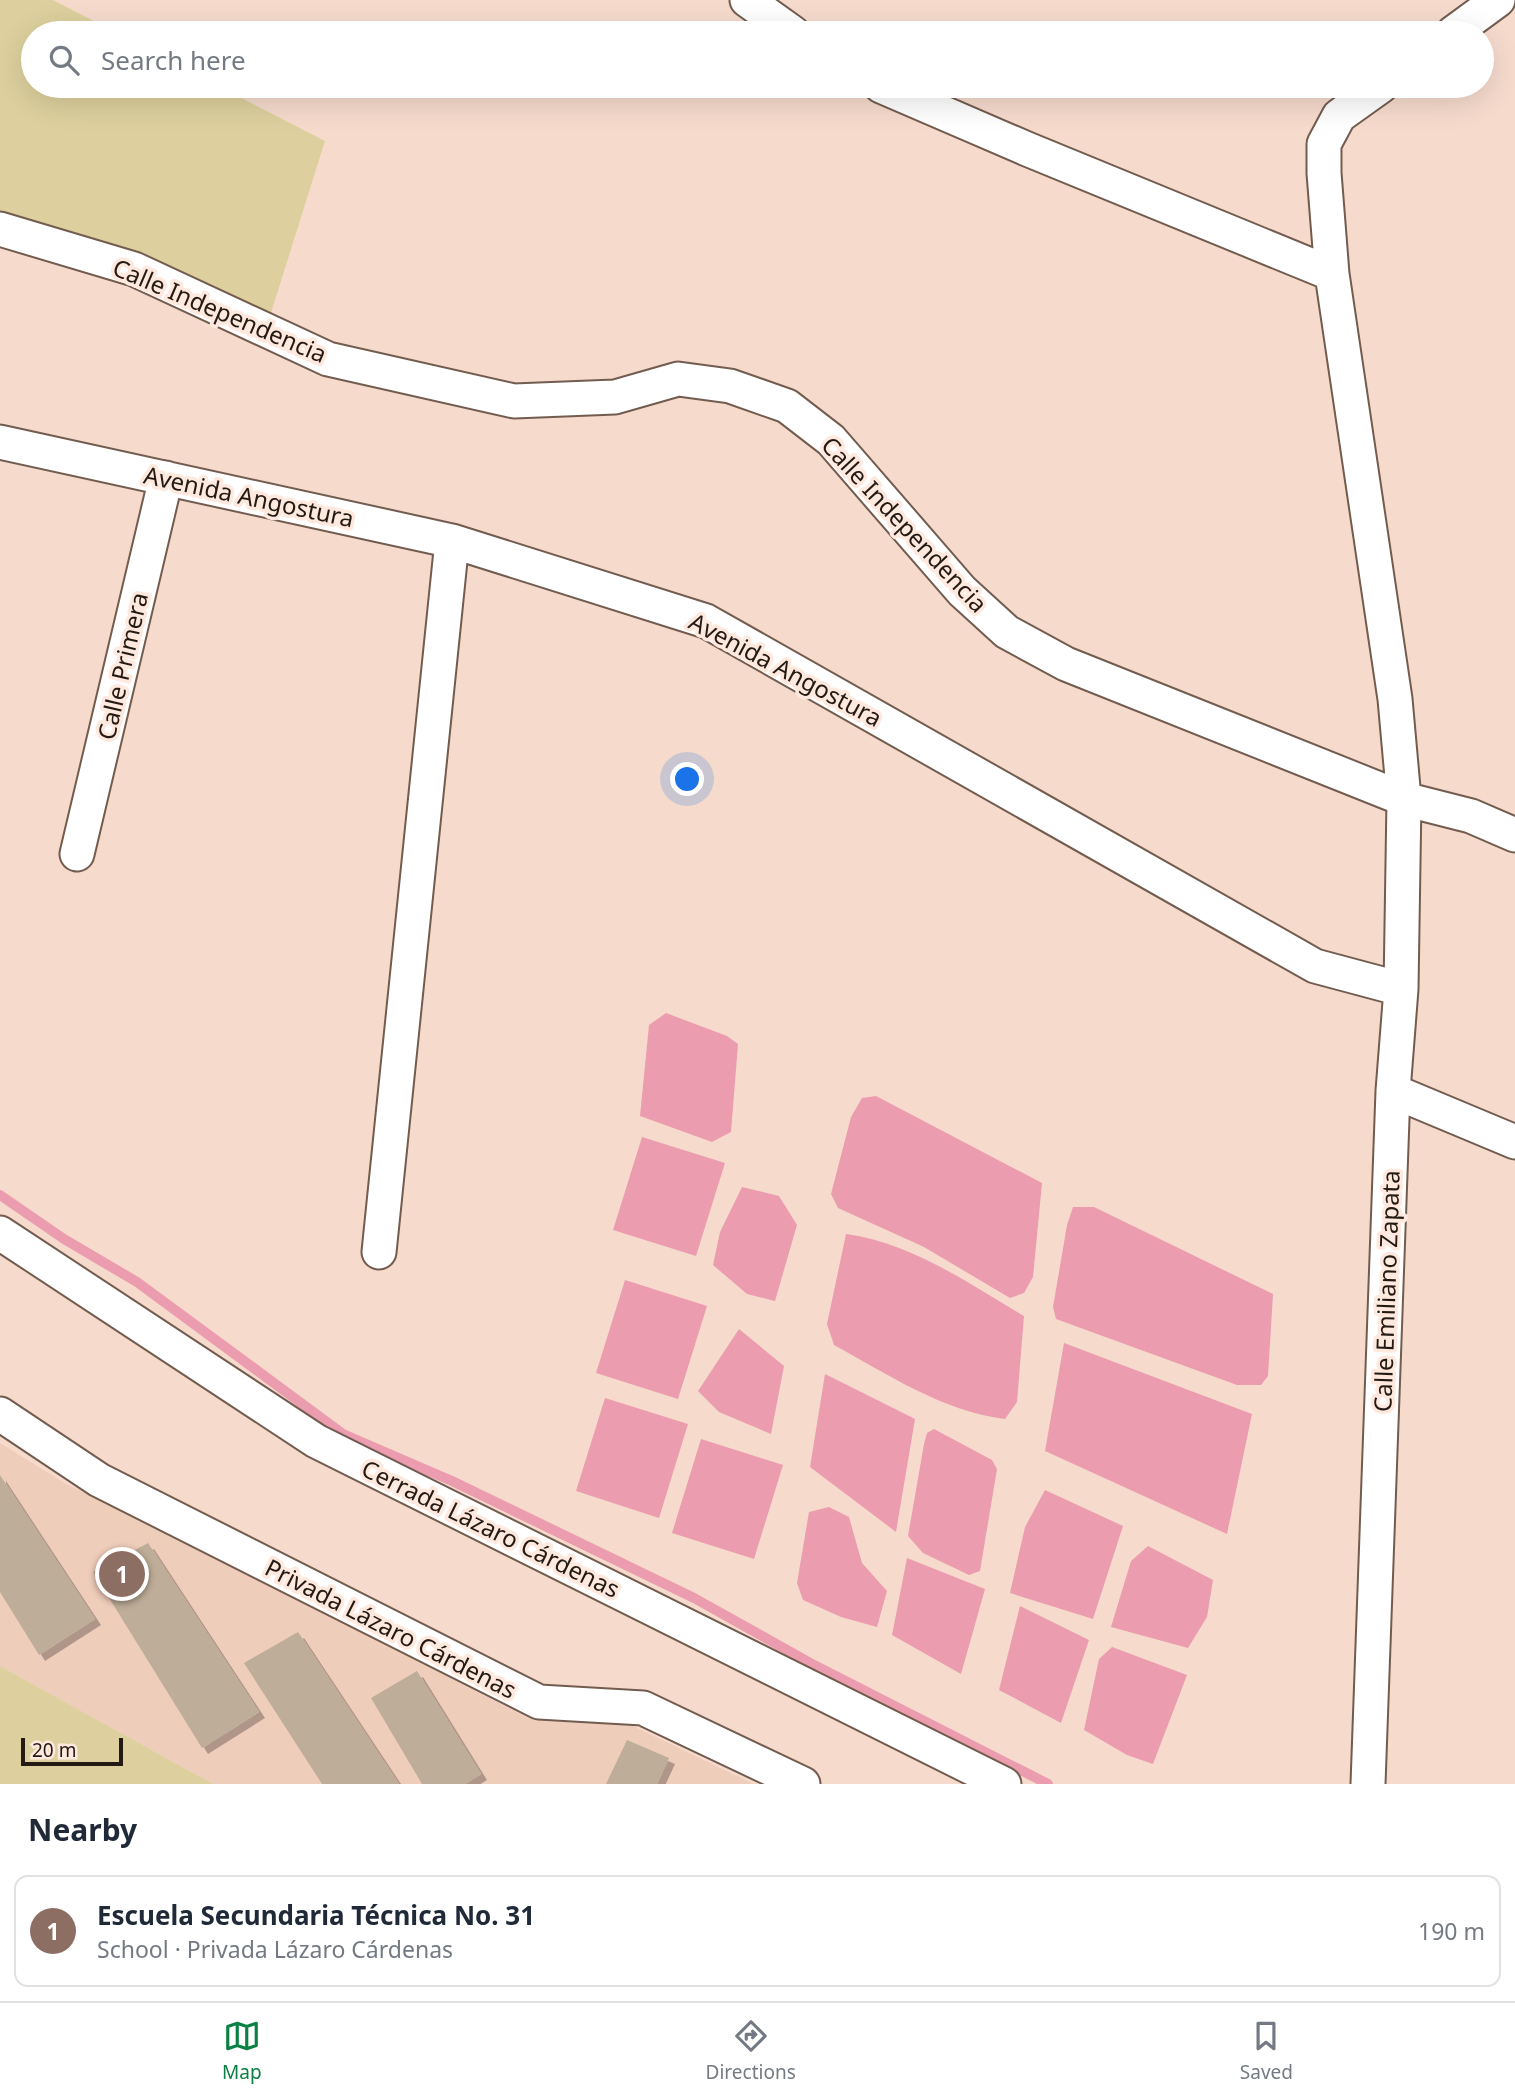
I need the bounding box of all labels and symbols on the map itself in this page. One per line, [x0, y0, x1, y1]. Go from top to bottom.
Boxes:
street label: Calle Independencia [108, 250, 332, 370]
street label: Calle Independencia [815, 429, 995, 619]
street label: Avenida Angostura [141, 458, 357, 534]
street label: Calle Primera [89, 589, 155, 743]
street label: Avenida Angostura [684, 604, 888, 734]
your location [670, 762, 704, 796]
street label: Calle Emiliano Zapata [1365, 1170, 1407, 1412]
street label: Cerrada Lázaro Cárdenas [357, 1451, 625, 1605]
pin: 1 [99, 1548, 145, 1600]
street label: Privada Lázaro Cárdenas [260, 1550, 522, 1706]
scale bar [21, 1735, 122, 1767]

